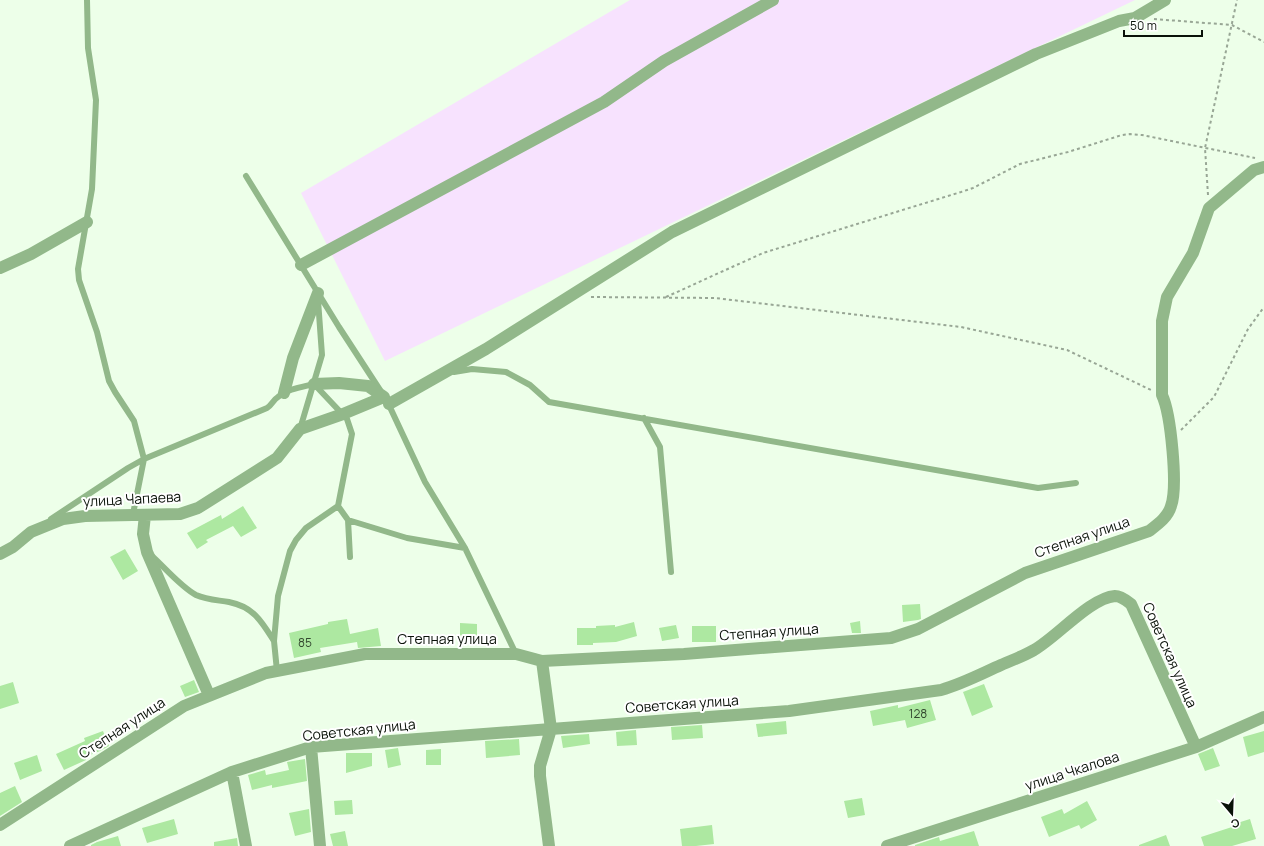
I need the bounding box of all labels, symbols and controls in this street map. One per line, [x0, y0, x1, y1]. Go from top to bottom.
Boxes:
scale bar [1124, 12, 1202, 38]
text: 50 m [1130, 17, 1157, 34]
street label: улица Чапаева [82, 486, 182, 511]
street label: Степная улица [1032, 511, 1132, 562]
street label: Советская улица [1139, 599, 1202, 710]
street label: Степная улица [719, 619, 819, 644]
street label: Степная улица [397, 629, 497, 648]
house number: 85 [298, 634, 312, 651]
street label: Советская улица [625, 690, 739, 717]
street label: Степная улица [75, 693, 169, 763]
house number: 128 [909, 705, 927, 722]
street label: Советская улица [302, 714, 416, 745]
street label: улица Чкалова [1022, 746, 1121, 795]
north arrow [1212, 794, 1252, 834]
text: С [1229, 816, 1242, 832]

